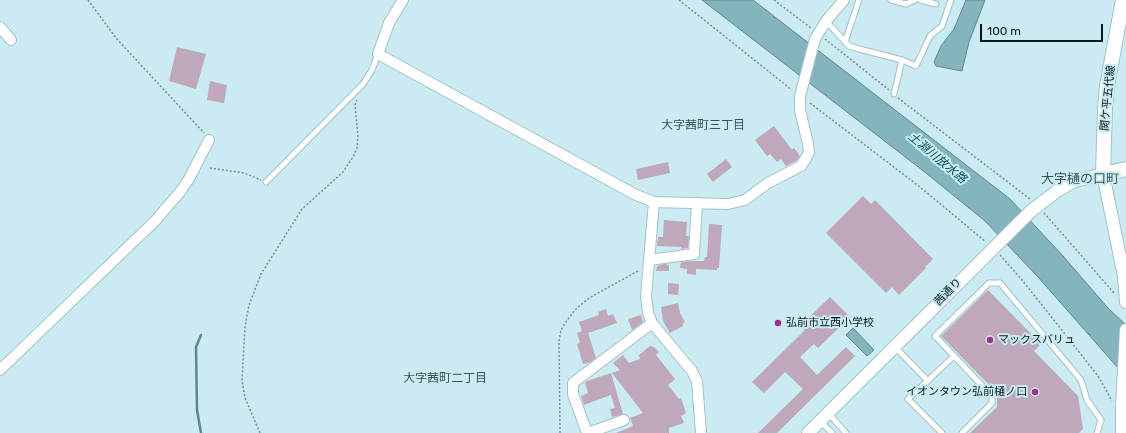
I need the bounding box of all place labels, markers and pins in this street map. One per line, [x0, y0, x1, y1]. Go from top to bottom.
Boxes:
place label: 弘前市立西小学校 [786, 316, 874, 330]
marker: 弘前市立西小学校 [773, 318, 783, 328]
place label: マックスバリュ [998, 333, 1075, 347]
marker: マックスバリュ [985, 335, 995, 345]
place label: イオンタウン弘前樋ノ口 [906, 385, 1027, 399]
marker: イオンタウン弘前樋ノ口 [1030, 387, 1040, 397]

